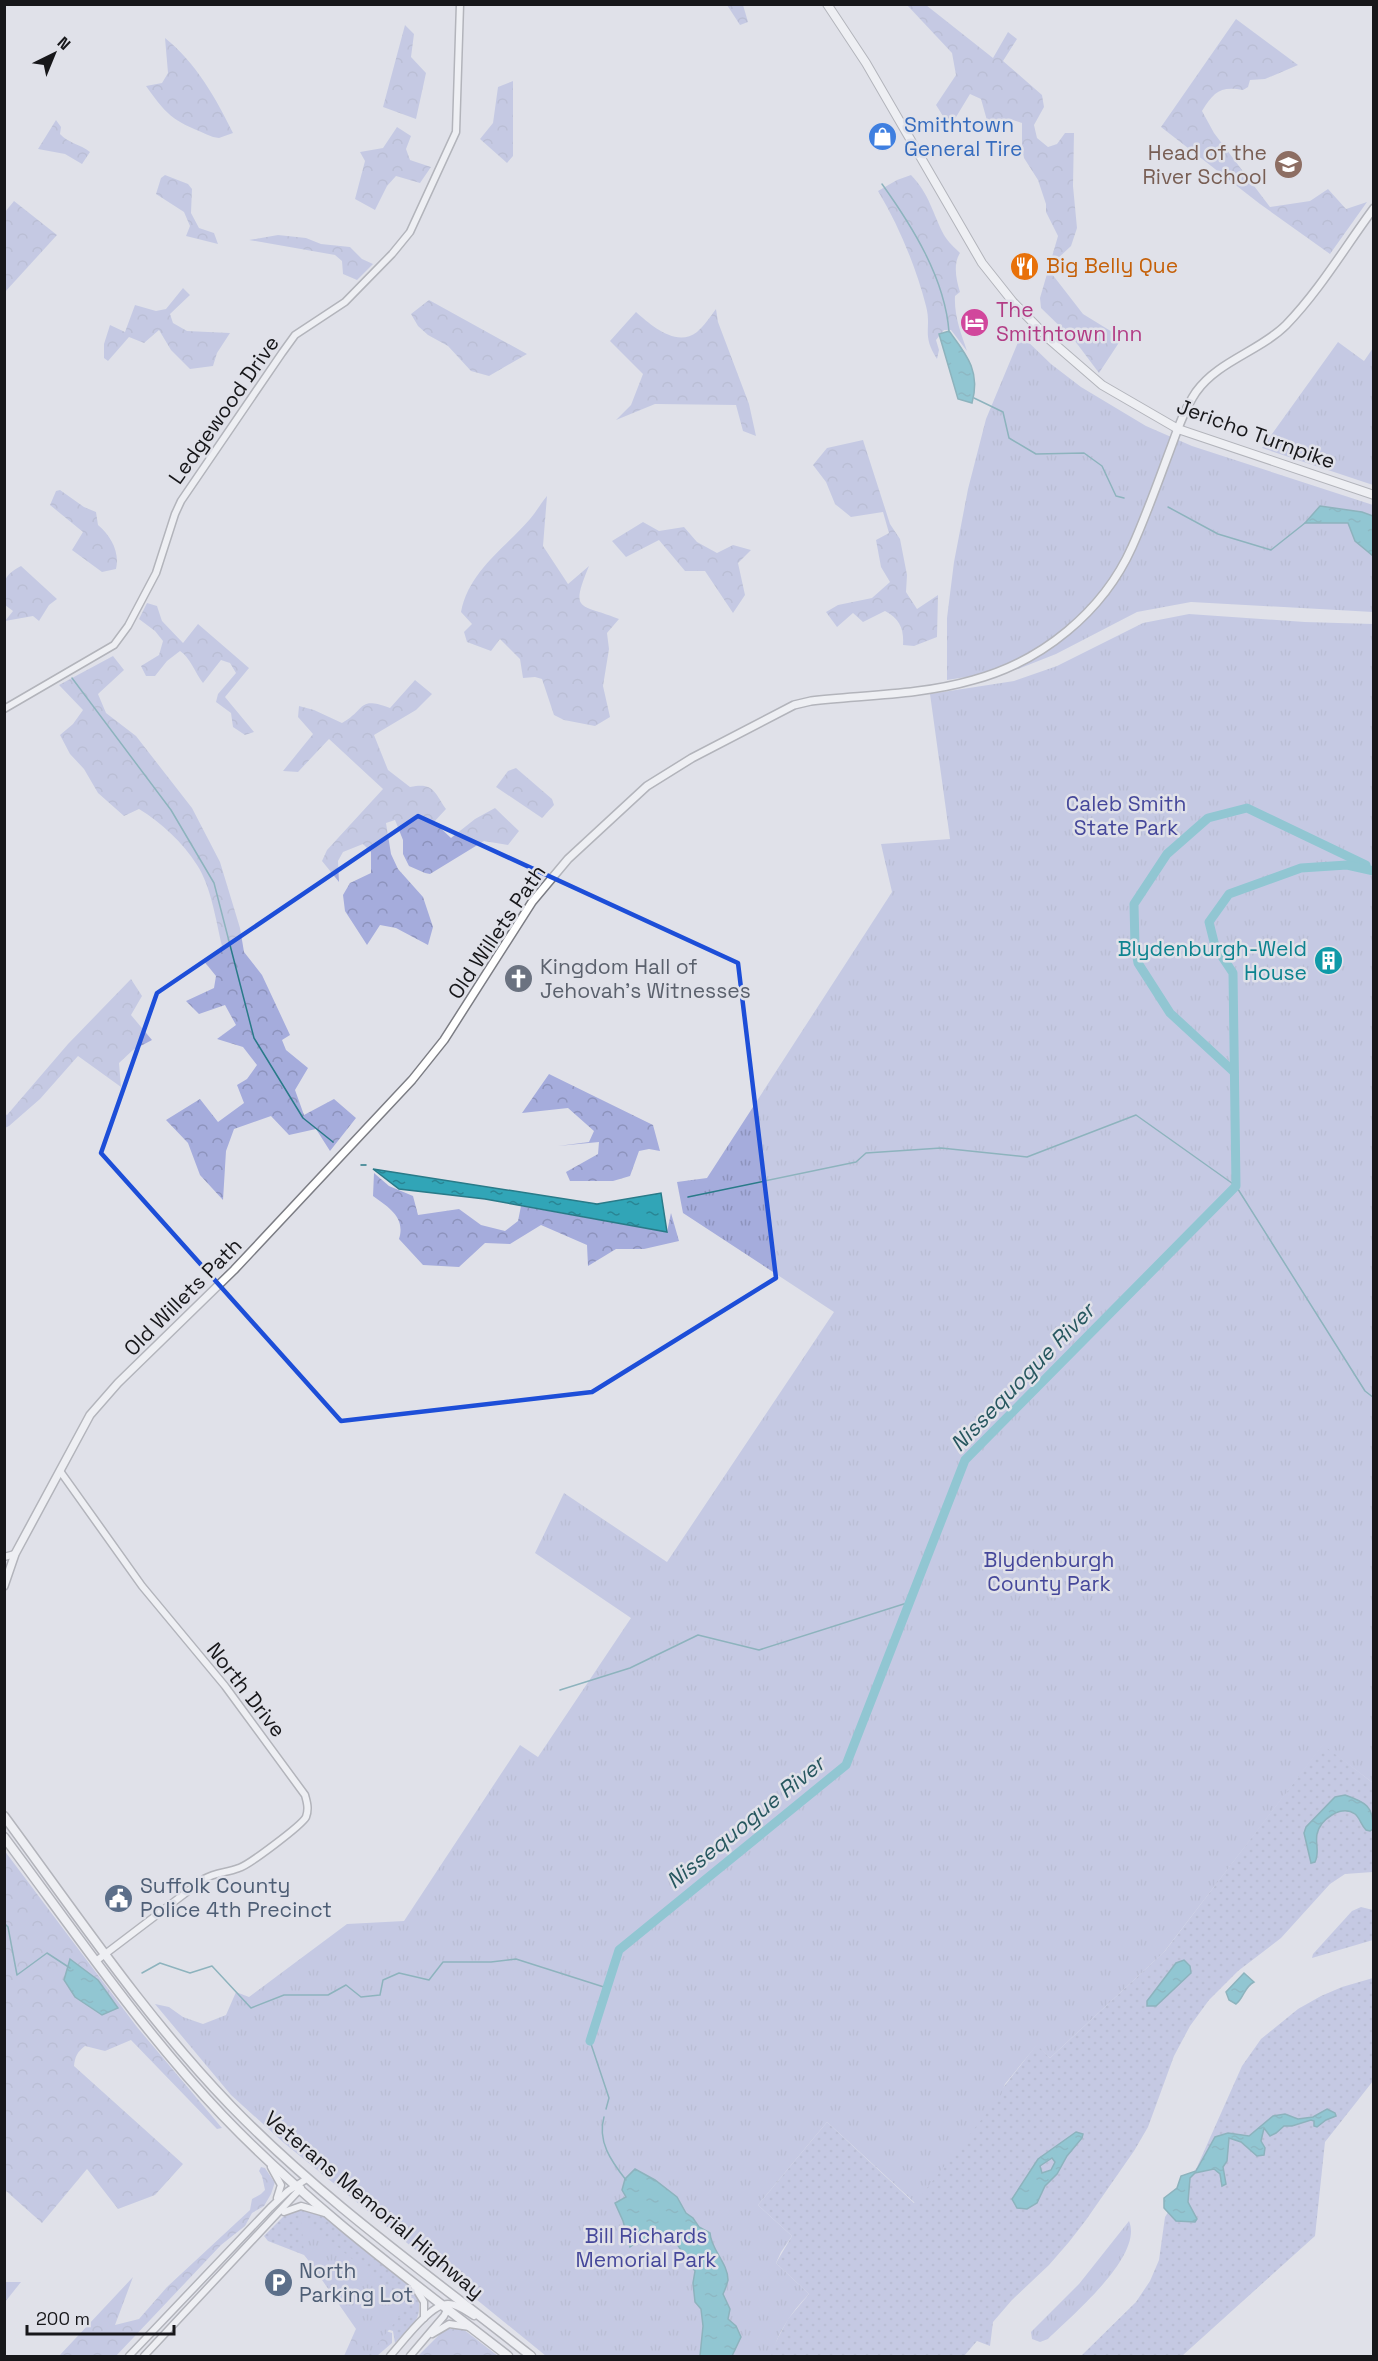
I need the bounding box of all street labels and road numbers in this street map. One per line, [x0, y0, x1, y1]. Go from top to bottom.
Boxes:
street label: Ledgewood Drive [162, 330, 285, 489]
street label: Jericho Turnpike [1173, 392, 1339, 475]
street label: Old Willets Path [442, 859, 551, 1004]
street label: Old Willets Path [118, 1232, 247, 1361]
street label: North Drive [201, 1637, 292, 1743]
street label: Veterans Memorial Highway [259, 2105, 490, 2305]

